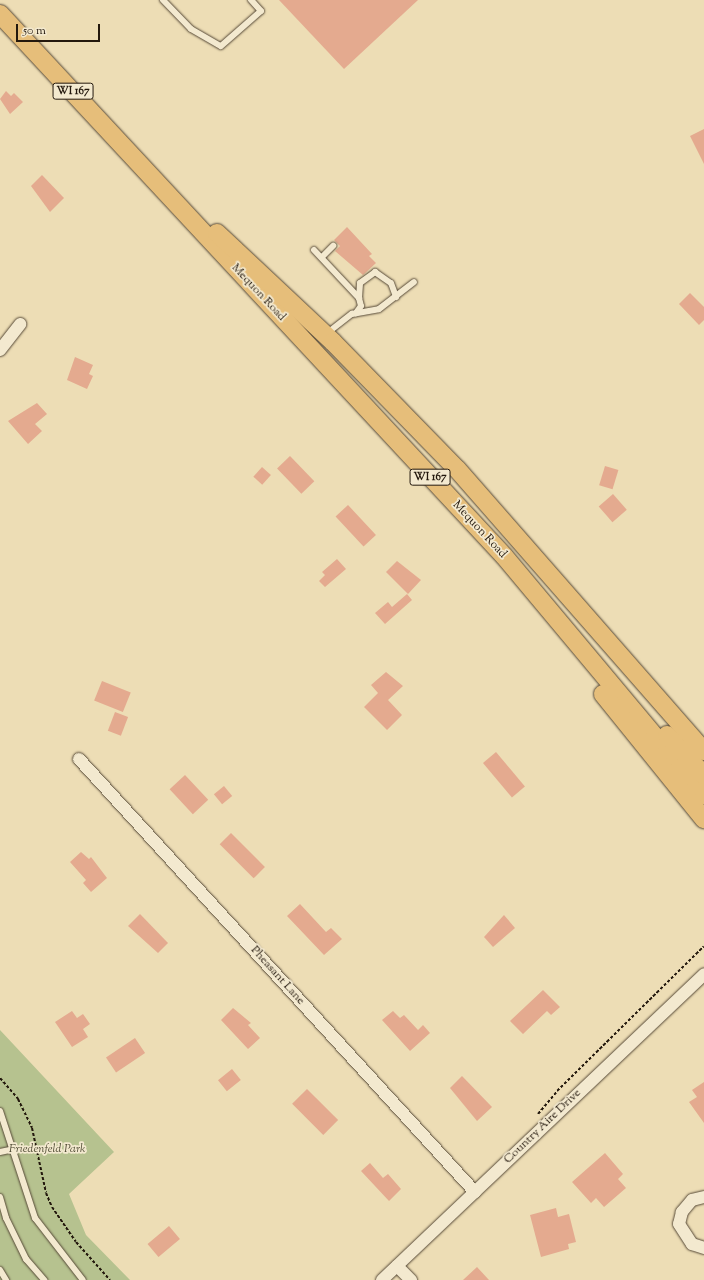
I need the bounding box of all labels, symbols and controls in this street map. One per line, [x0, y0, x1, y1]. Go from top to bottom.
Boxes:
scale bar [18, 16, 102, 42]
text: 50 m [23, 22, 46, 40]
road number: WI 167 [52, 82, 94, 100]
street label: Mequon Road [228, 261, 288, 325]
road number: WI 167 [409, 468, 451, 486]
street label: Mequon Road [449, 498, 509, 562]
street label: Pheasant Lane [247, 944, 307, 1008]
street label: Country Aire Drive [501, 1087, 585, 1167]
park label: Friedenfeld Park [9, 1143, 85, 1157]

